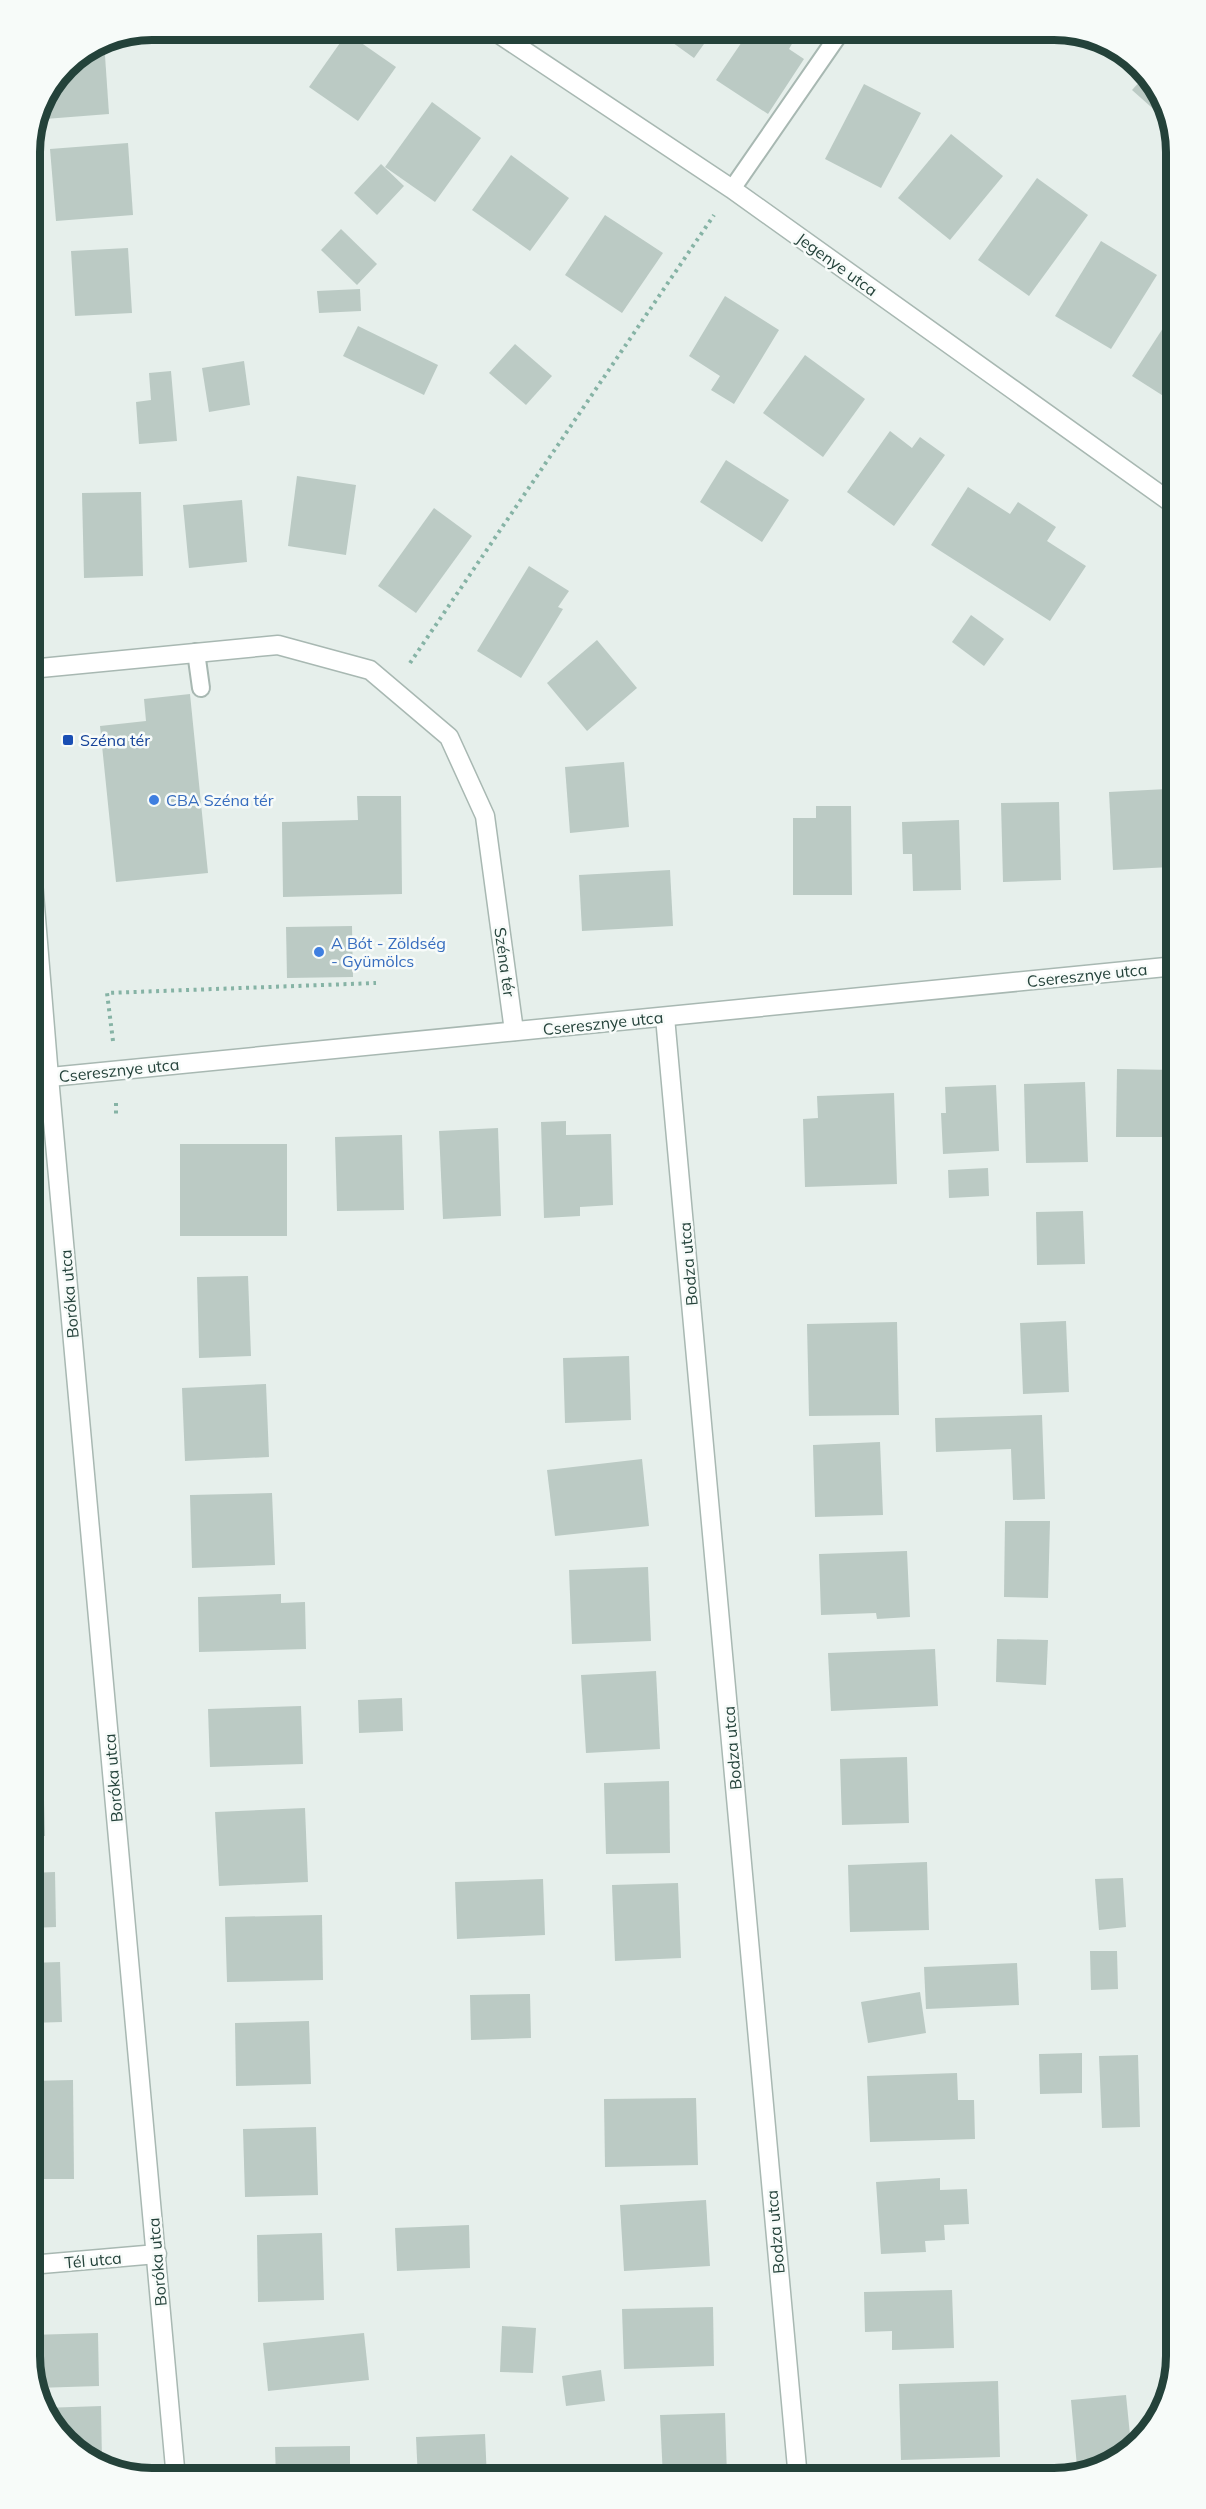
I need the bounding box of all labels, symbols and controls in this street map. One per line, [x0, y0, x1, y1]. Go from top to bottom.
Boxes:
street label: Jegenye utca [793, 228, 881, 300]
place label: Széna tér [80, 730, 150, 750]
marker: Széna tér [61, 733, 75, 747]
place label: CBA Széna tér [166, 790, 274, 810]
marker: CBA Széna tér [147, 793, 161, 807]
street label: Széna tér [490, 926, 520, 998]
place label: A Bót - Zöldség - Gyümölcs [331, 933, 446, 971]
marker: A Bót - Zöldség - Gyümölcs [312, 945, 326, 959]
street label: Cseresznye utca [1026, 959, 1148, 991]
street label: Cseresznye utca [542, 1007, 664, 1039]
street label: Cseresznye utca [58, 1054, 180, 1086]
street label: Bodza utca [674, 1221, 702, 1307]
street label: Boróka utca [55, 1249, 83, 1339]
street label: Bodza utca [718, 1705, 746, 1791]
street label: Boróka utca [99, 1733, 127, 1823]
street label: Bodza utca [761, 2189, 789, 2275]
street label: Boróka utca [143, 2217, 171, 2307]
street label: Tél utca [64, 2248, 122, 2272]

